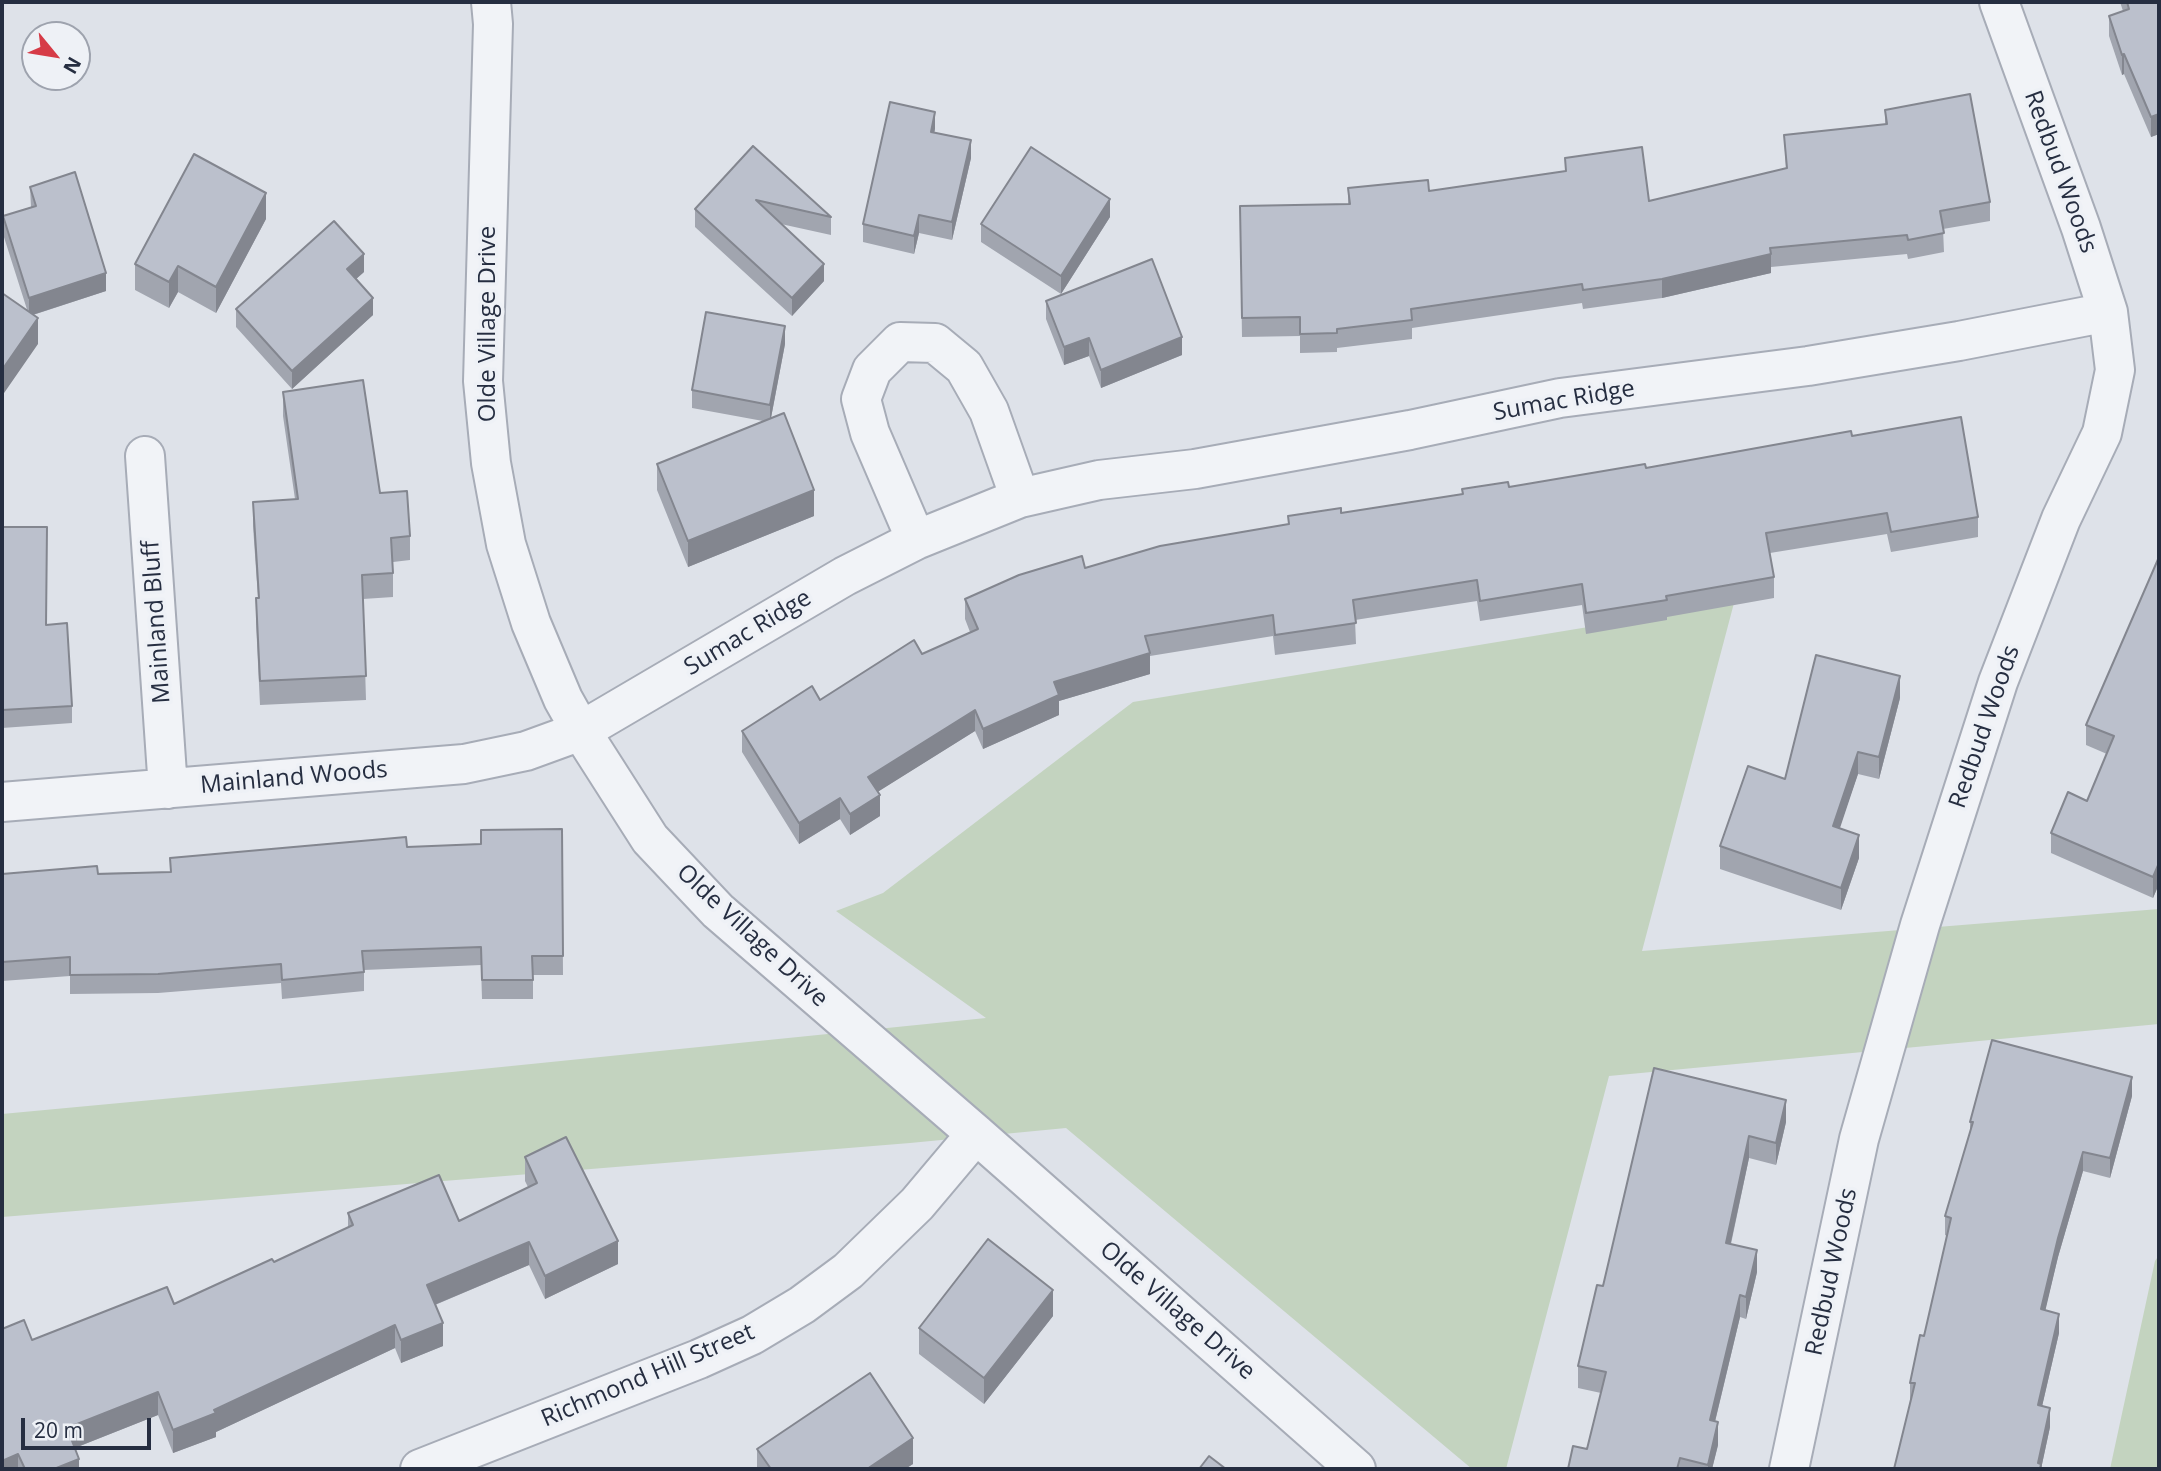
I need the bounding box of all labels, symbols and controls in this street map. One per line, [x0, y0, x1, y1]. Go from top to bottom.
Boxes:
north arrow [21, 21, 91, 91]
text: N [57, 52, 88, 79]
street label: Redbud Woods [2017, 87, 2103, 257]
street label: Olde Village Drive [474, 226, 502, 422]
street label: Sumac Ridge [1491, 374, 1637, 428]
street label: Mainland Bluff [137, 540, 177, 704]
street label: Sumac Ridge [679, 584, 817, 682]
street label: Redbud Woods [1944, 642, 2026, 812]
street label: Mainland Woods [199, 755, 389, 801]
street label: Olde Village Drive [670, 858, 834, 1014]
street label: Redbud Woods [1800, 1186, 1864, 1358]
street label: Olde Village Drive [1093, 1236, 1261, 1386]
street label: Richmond Hill Street [537, 1318, 759, 1434]
scale bar [24, 1404, 154, 1448]
text: 20 m [34, 1416, 83, 1444]

